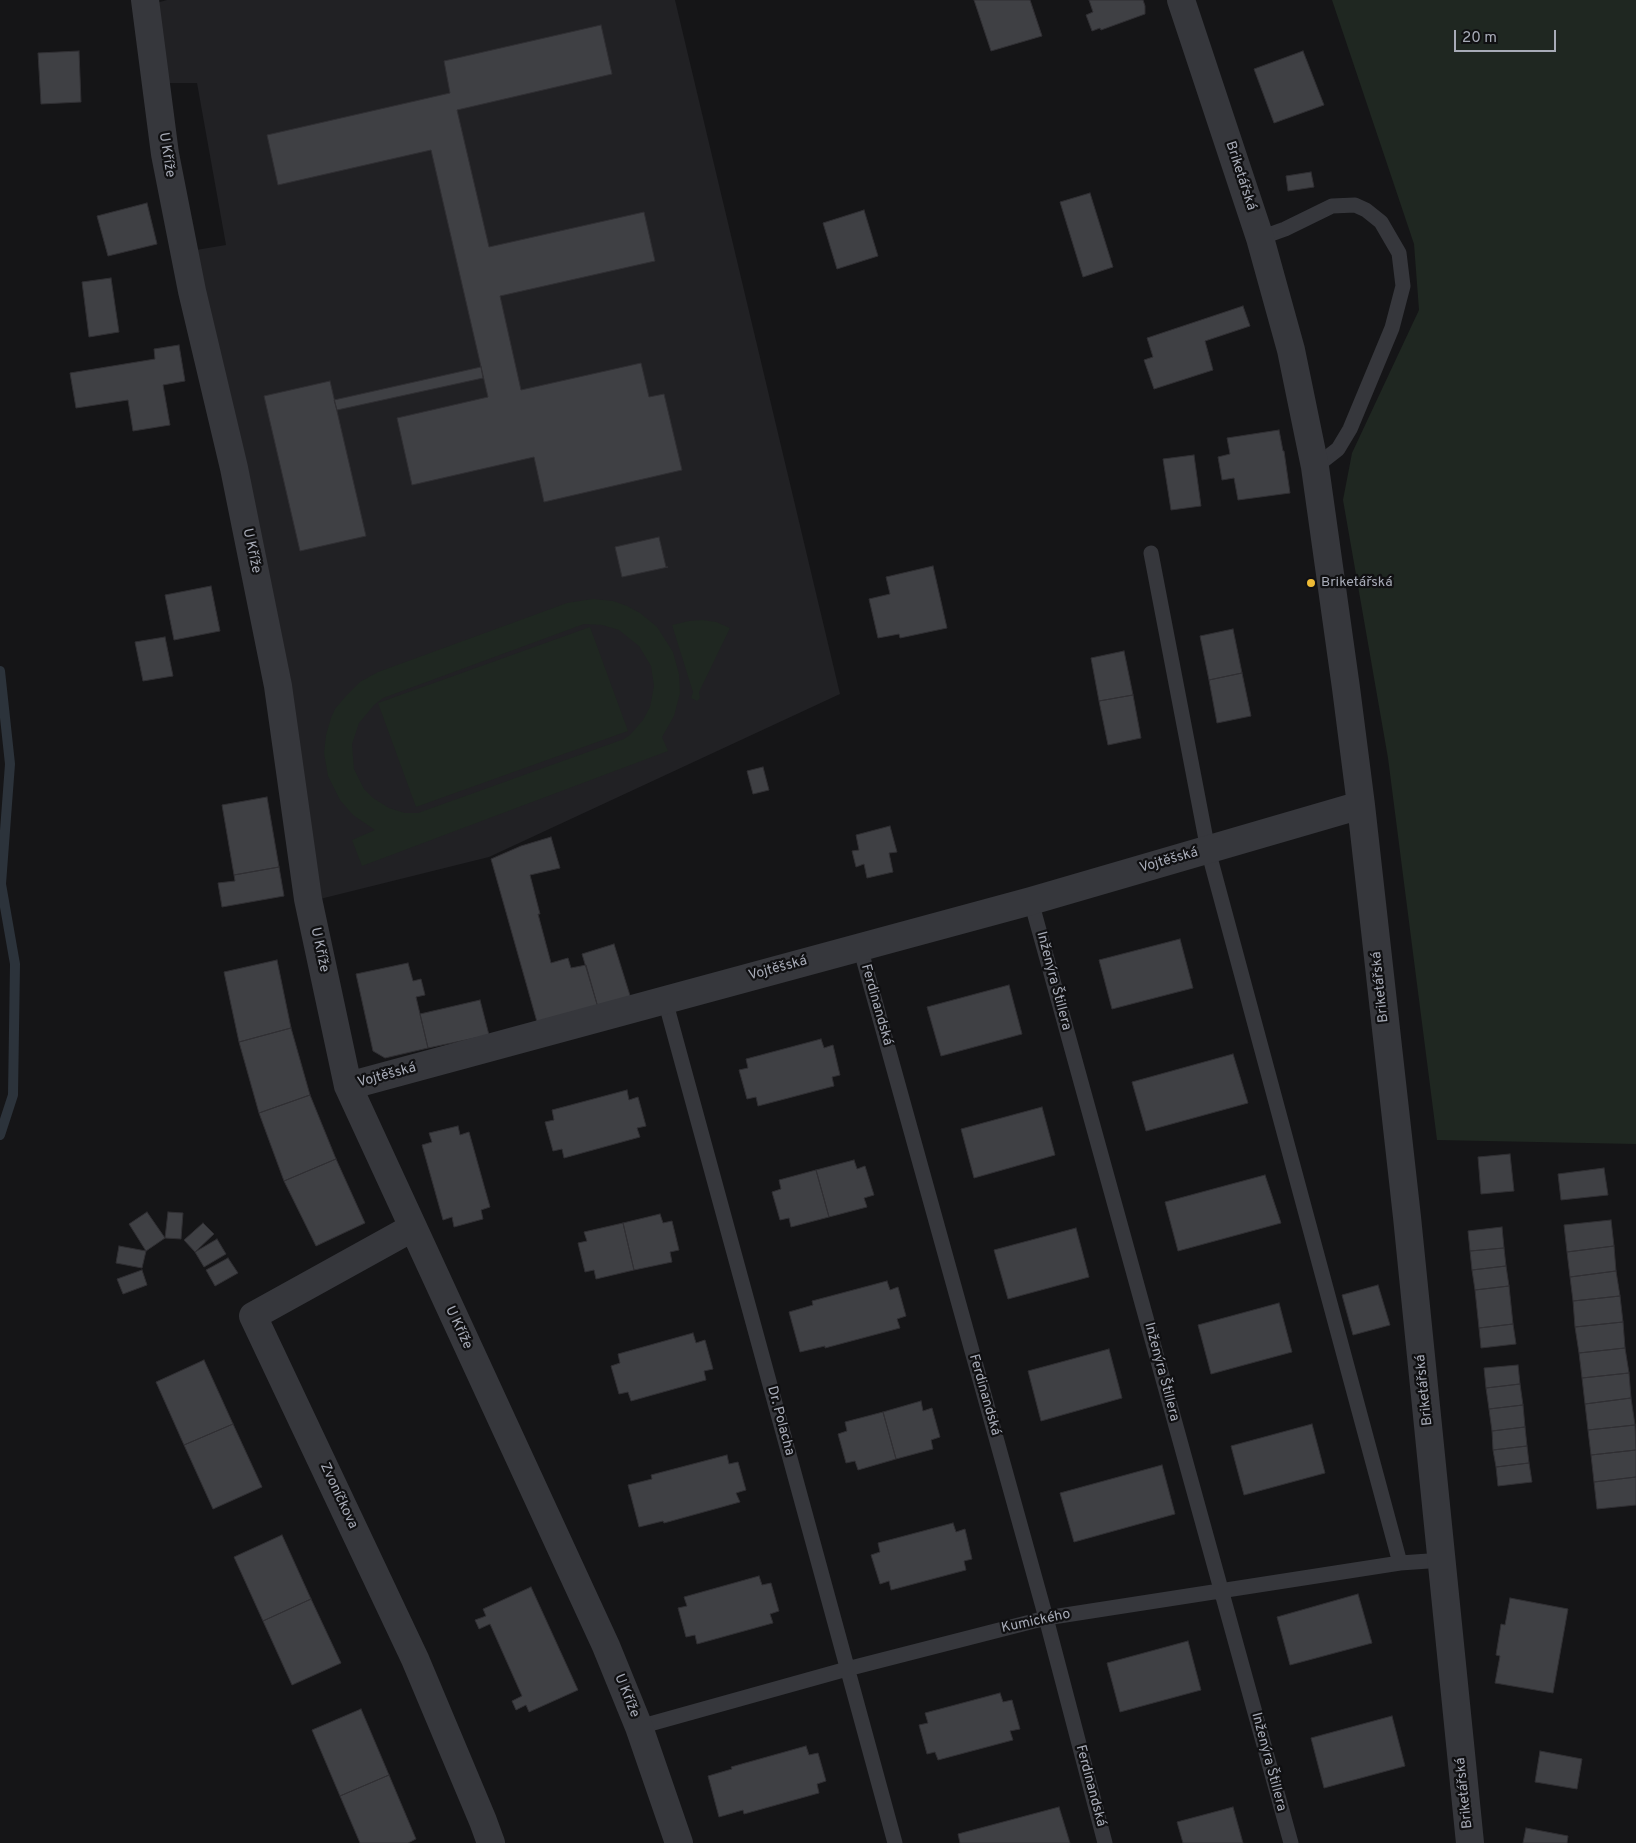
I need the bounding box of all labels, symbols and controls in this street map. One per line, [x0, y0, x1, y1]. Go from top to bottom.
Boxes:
scale bar [1456, 20, 1558, 52]
text: 20 m [1462, 29, 1497, 48]
street label: U Kříže [154, 131, 178, 179]
street label: Briketářská [1221, 139, 1259, 213]
street label: U Kříže [238, 527, 264, 575]
place label: Briketářská [1321, 575, 1393, 591]
marker: Briketářská [1305, 577, 1317, 589]
street label: Vojtěšská [1138, 845, 1200, 877]
street label: U Kříže [306, 926, 332, 974]
street label: Inženýra Štillera [1032, 930, 1074, 1032]
street label: Briketářská [1369, 950, 1393, 1024]
street label: Vojtěšská [747, 953, 809, 985]
street label: Ferdinandská [856, 962, 896, 1048]
street label: Vojtěšská [356, 1060, 418, 1092]
street label: U Kříže [441, 1304, 475, 1352]
street label: Inženýra Štillera [1140, 1321, 1182, 1423]
street label: Ferdinandská [964, 1352, 1004, 1438]
street label: Briketářská [1413, 1353, 1437, 1427]
street label: Dr. Polacha [763, 1384, 797, 1458]
street label: Zvoníčkova [315, 1460, 361, 1532]
street label: Kumického [1000, 1607, 1072, 1637]
street label: U Kříže [610, 1672, 642, 1720]
street label: Inženýra Štillera [1247, 1711, 1289, 1813]
street label: Ferdinandská [1071, 1743, 1109, 1829]
street label: Briketářská [1453, 1756, 1477, 1830]

